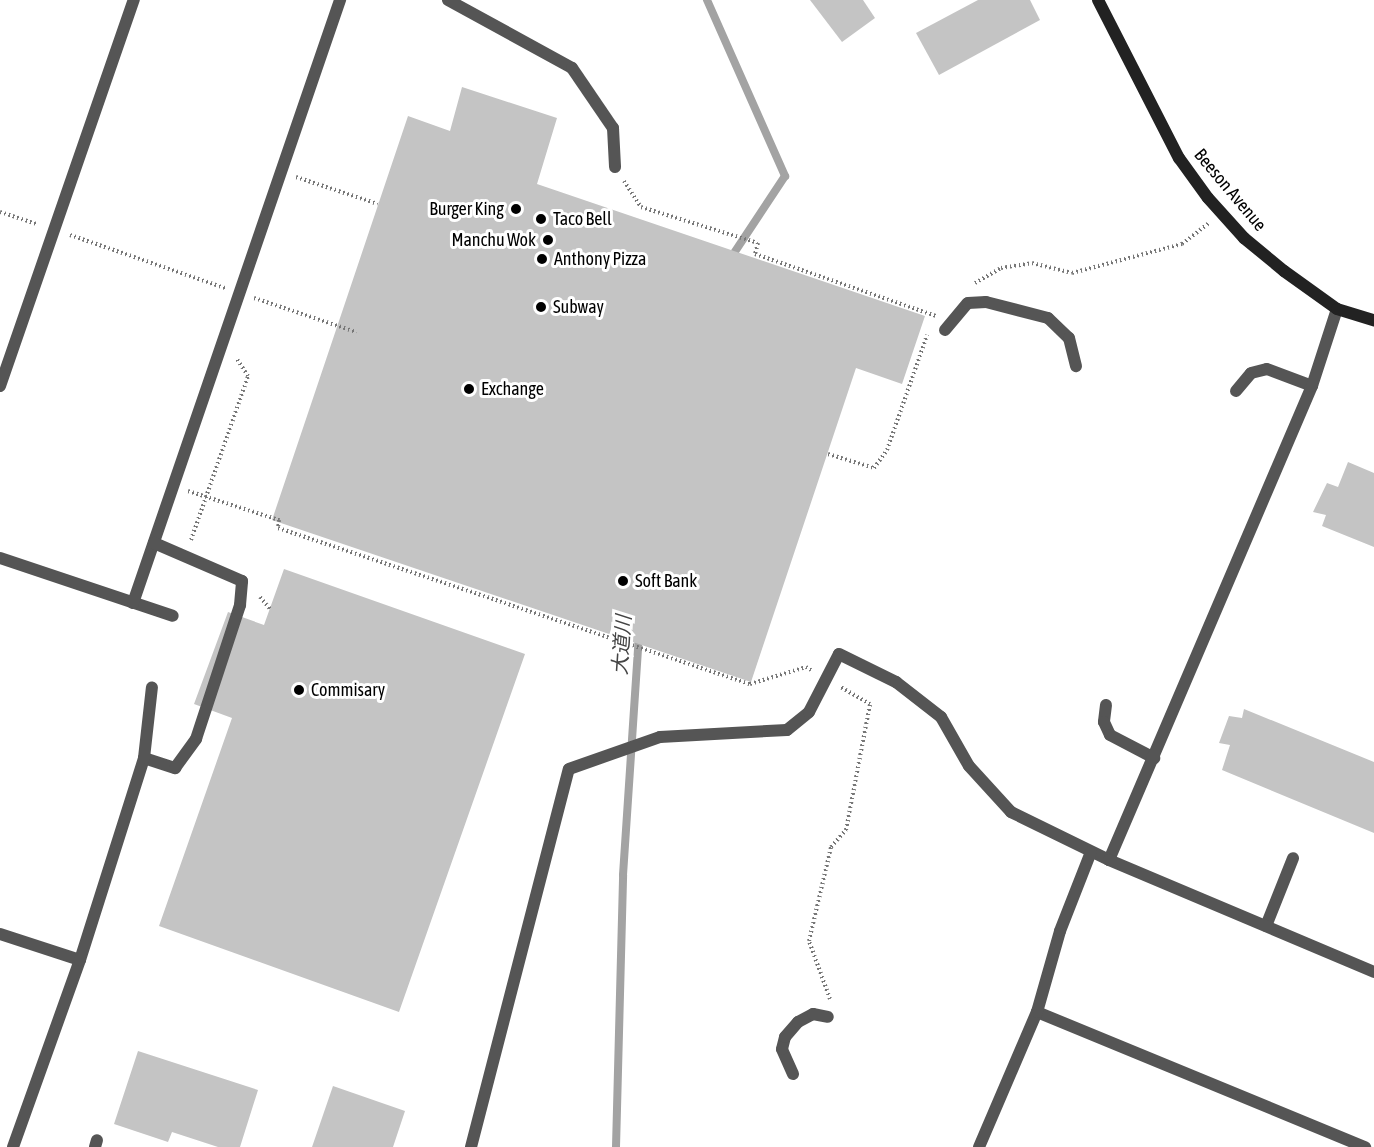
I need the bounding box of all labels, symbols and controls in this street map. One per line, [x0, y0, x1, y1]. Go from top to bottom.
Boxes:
street label: Beeson Avenue [1189, 145, 1271, 235]
place label: Burger King [429, 198, 504, 220]
marker: Burger King [509, 202, 523, 216]
place label: Taco Bell [553, 208, 612, 230]
marker: Taco Bell [534, 212, 548, 226]
place label: Manchu Wok [451, 229, 536, 251]
marker: Manchu Wok [541, 233, 555, 247]
place label: Anthony Pizza [554, 248, 646, 270]
marker: Anthony Pizza [535, 252, 549, 266]
place label: Subway [553, 296, 604, 318]
marker: Subway [534, 300, 548, 314]
place label: Exchange [481, 378, 544, 400]
marker: Exchange [462, 382, 476, 396]
place label: Soft Bank [635, 570, 697, 592]
marker: Soft Bank [616, 574, 630, 588]
water label: 大道川 [607, 614, 635, 676]
place label: Commisary [311, 679, 385, 701]
marker: Commisary [292, 683, 306, 697]

